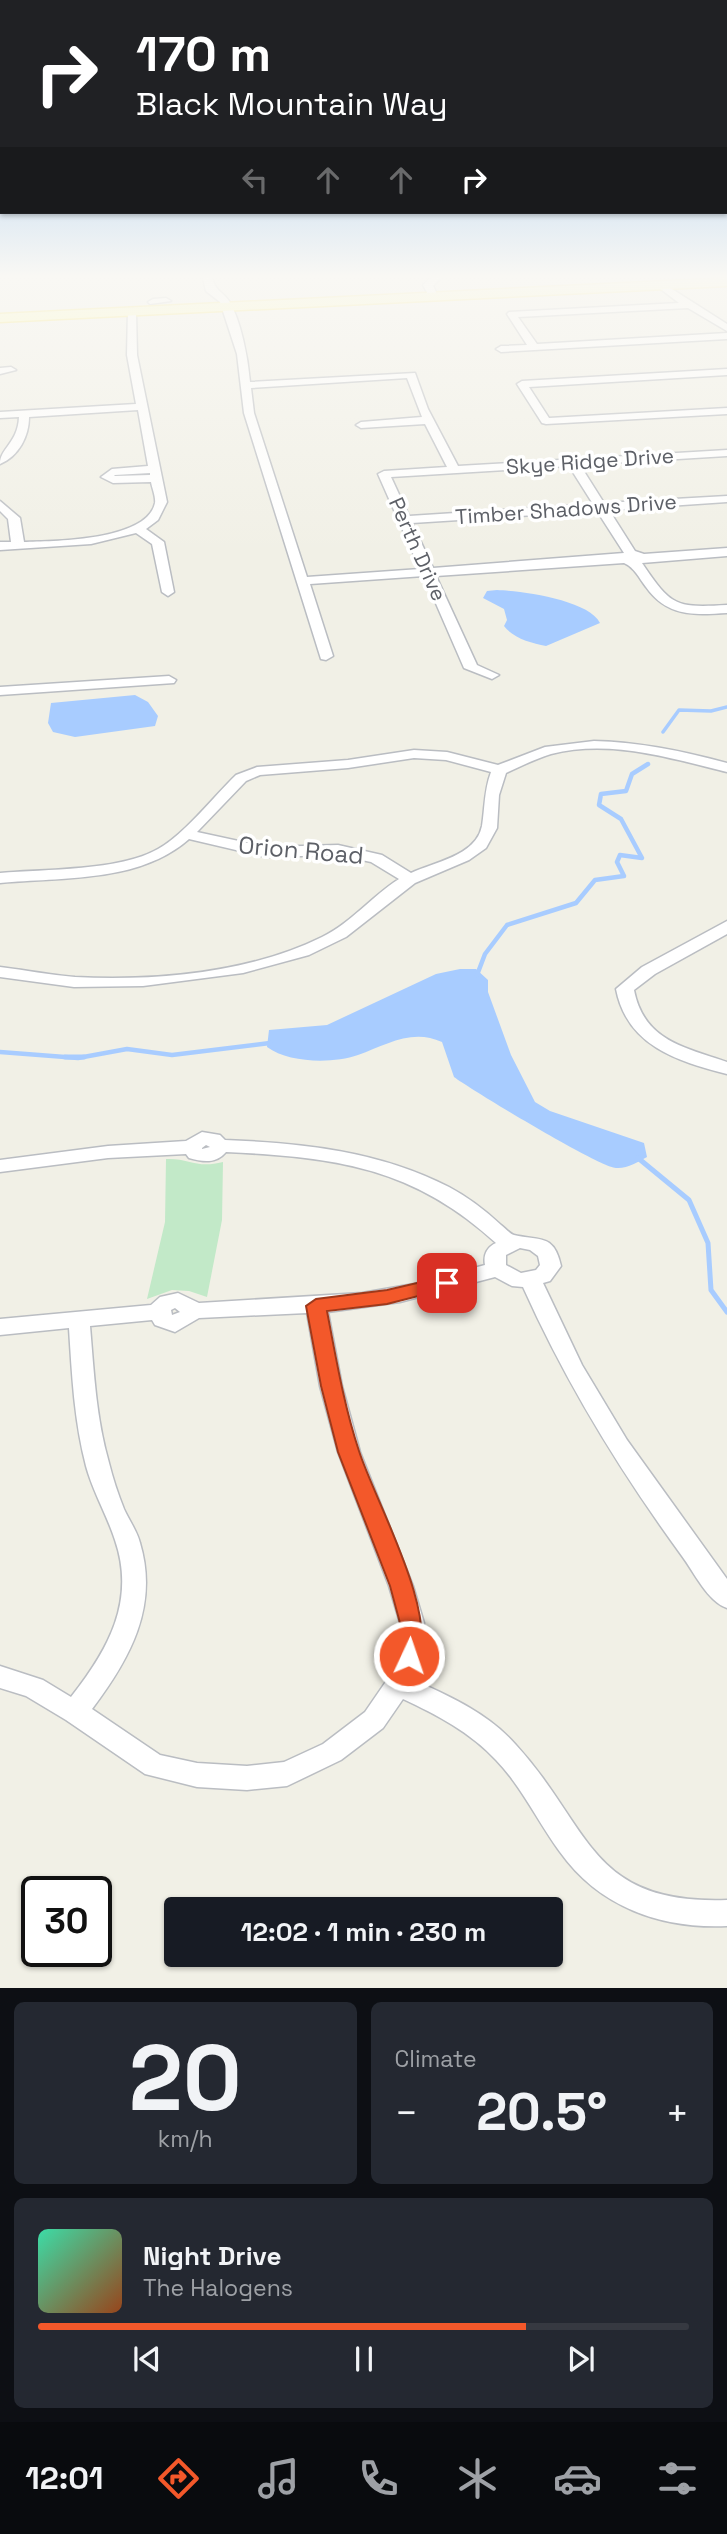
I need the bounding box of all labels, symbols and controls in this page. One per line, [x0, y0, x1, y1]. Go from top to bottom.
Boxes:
text: 170 m [136, 23, 271, 85]
icon: right [21, 28, 112, 119]
text: Black Mountain Way [136, 84, 447, 124]
icon: left [236, 161, 274, 199]
icon: ahead [309, 161, 347, 199]
icon: ahead [382, 161, 420, 199]
icon: right [455, 161, 493, 199]
street label: Skye Ridge Drive [505, 442, 675, 480]
street label: Timber Shadows Drive [454, 488, 678, 530]
street label: Perth Drive [383, 493, 453, 605]
street label: Orion Road [237, 829, 365, 871]
pin [417, 1253, 477, 1313]
icon: arrive [428, 1264, 466, 1302]
position arrow [372, 1619, 446, 1693]
speed limit sign: 30 [21, 1876, 112, 1967]
text: 12:02 · 1 min · 230 m [241, 1915, 486, 1949]
text: 20 [129, 2020, 242, 2137]
text: Climate [395, 2044, 477, 2074]
text: 20.5° [476, 2079, 607, 2145]
text: − [395, 2089, 418, 2137]
text: + [665, 2089, 689, 2137]
text: km/h [158, 2124, 213, 2154]
text: Night Drive [143, 2239, 281, 2273]
text: The Halogens [143, 2273, 293, 2303]
icon: previous [128, 2340, 166, 2378]
icon: pause [345, 2340, 383, 2378]
icon: next [562, 2340, 600, 2378]
icon: directions [154, 2454, 203, 2503]
icon: music [254, 2454, 303, 2503]
icon: phone [354, 2454, 403, 2503]
icon: climate [453, 2454, 502, 2503]
icon: car [553, 2454, 602, 2503]
icon: filters [653, 2454, 702, 2503]
text: 12:01 [25, 2458, 104, 2498]

